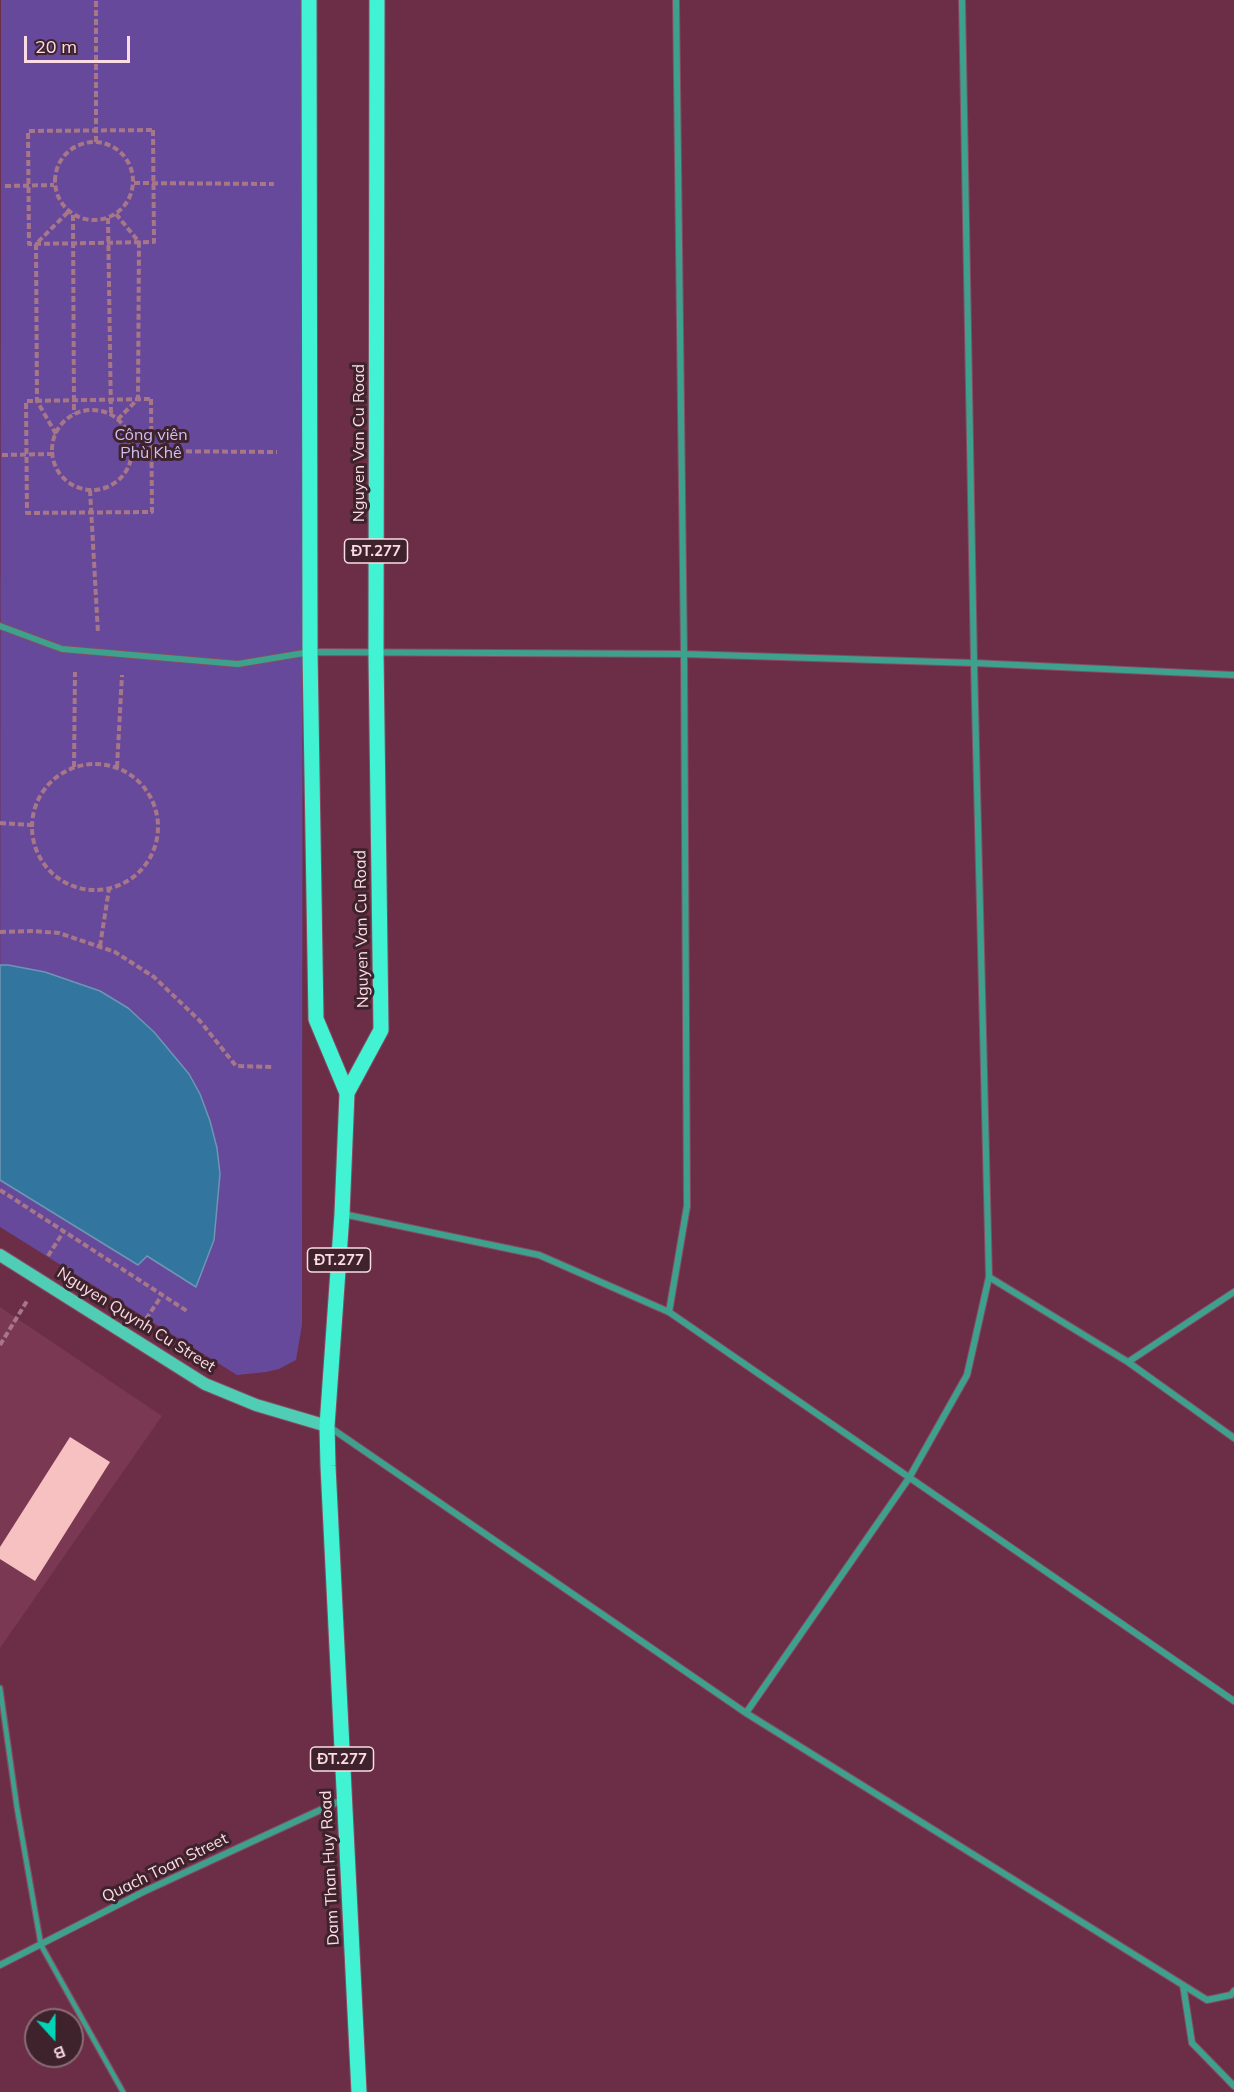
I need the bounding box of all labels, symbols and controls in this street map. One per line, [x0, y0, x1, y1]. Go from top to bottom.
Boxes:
scale bar [27, 24, 134, 62]
text: 20 m [35, 35, 77, 58]
street label: Nguyen Van Cu Road [349, 364, 369, 522]
park label: Công viên Phù Khê [114, 425, 188, 463]
road number: ĐT.277 [344, 539, 407, 563]
street label: Nguyen Van Cu Road [351, 850, 373, 1008]
road number: ĐT.277 [308, 1248, 370, 1272]
street label: Nguyen Quynh Cu Street [53, 1263, 219, 1377]
road number: ĐT.277 [310, 1747, 374, 1771]
street label: Dam Than Huy Road [316, 1790, 344, 1946]
street label: Quach Toan Street [99, 1829, 231, 1907]
north arrow [24, 2008, 84, 2068]
text: B [51, 2042, 68, 2064]

